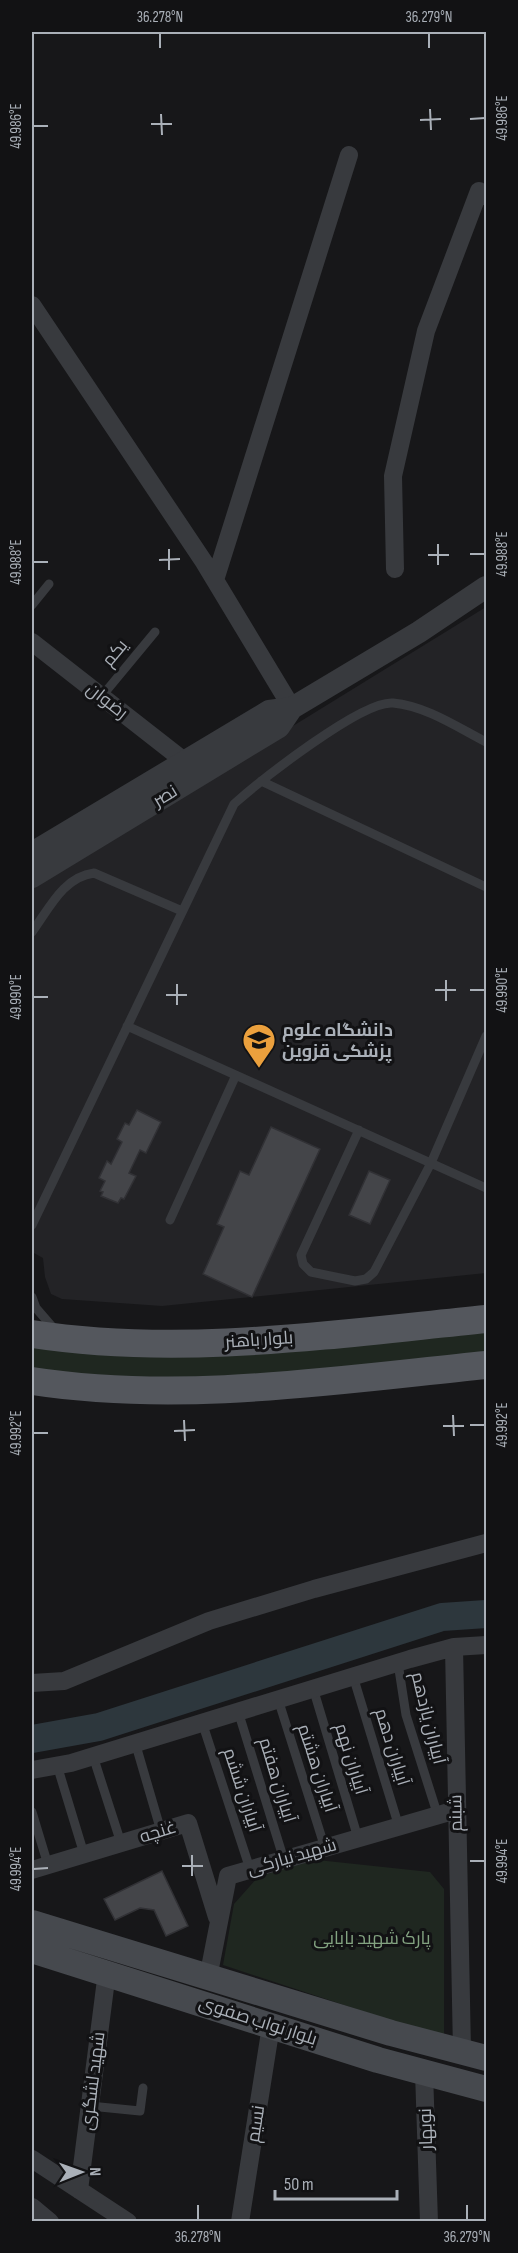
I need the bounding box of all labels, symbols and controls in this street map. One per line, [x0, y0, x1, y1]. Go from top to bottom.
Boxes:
text: 36.278°N [137, 8, 183, 27]
text: 36.279°N [406, 8, 452, 27]
text: 49.986°E [493, 95, 512, 141]
text: 49.986°E [7, 103, 26, 149]
text: 49.988°E [493, 531, 512, 577]
text: 49.988°E [7, 539, 26, 585]
street label: یکم [98, 635, 133, 671]
street label: رضوان [82, 678, 132, 724]
street label: نصر [148, 781, 181, 812]
text: 49.990°E [493, 967, 512, 1013]
text: 49.990°E [7, 974, 26, 1020]
place label: دانشگاه علوم پزشکی قزوین [282, 1020, 393, 1063]
school or university icon: دانشگاه علوم پزشکی قزوین [241, 1022, 277, 1069]
street label: بلوار باهنر [223, 1327, 294, 1353]
text: 49.992°E [493, 1402, 512, 1448]
text: 49.992°E [7, 1410, 26, 1456]
street label: آبیاران یازدهم [405, 1670, 450, 1767]
street label: آبیاران دهم [369, 1706, 414, 1789]
street label: آبیاران هشتم [292, 1721, 341, 1815]
street label: آبیاران نهم [329, 1721, 372, 1798]
street label: آبیاران هفتم [253, 1735, 300, 1825]
street label: آبیاران ششم [218, 1745, 265, 1835]
street label: شبنم [445, 1794, 468, 1832]
street label: غنچه [137, 1817, 179, 1848]
street label: شهید نیارکی [245, 1834, 339, 1880]
text: 49.994°E [493, 1839, 512, 1883]
text: 49.994°E [7, 1847, 26, 1891]
park label: پارک شهید بابایی [313, 1928, 431, 1950]
street label: بلوار نواب صفوی [196, 1992, 320, 2050]
street label: شهید لشگری [77, 2030, 109, 2132]
street label: نسیم [243, 2104, 270, 2144]
street label: نوبهار [415, 2108, 437, 2151]
north arrow [51, 2142, 111, 2202]
scale bar [275, 2163, 396, 2201]
text: N [85, 2167, 104, 2176]
text: 50 m [284, 2174, 314, 2195]
text: 36.278°N [175, 2228, 221, 2247]
text: 36.279°N [444, 2228, 490, 2247]

